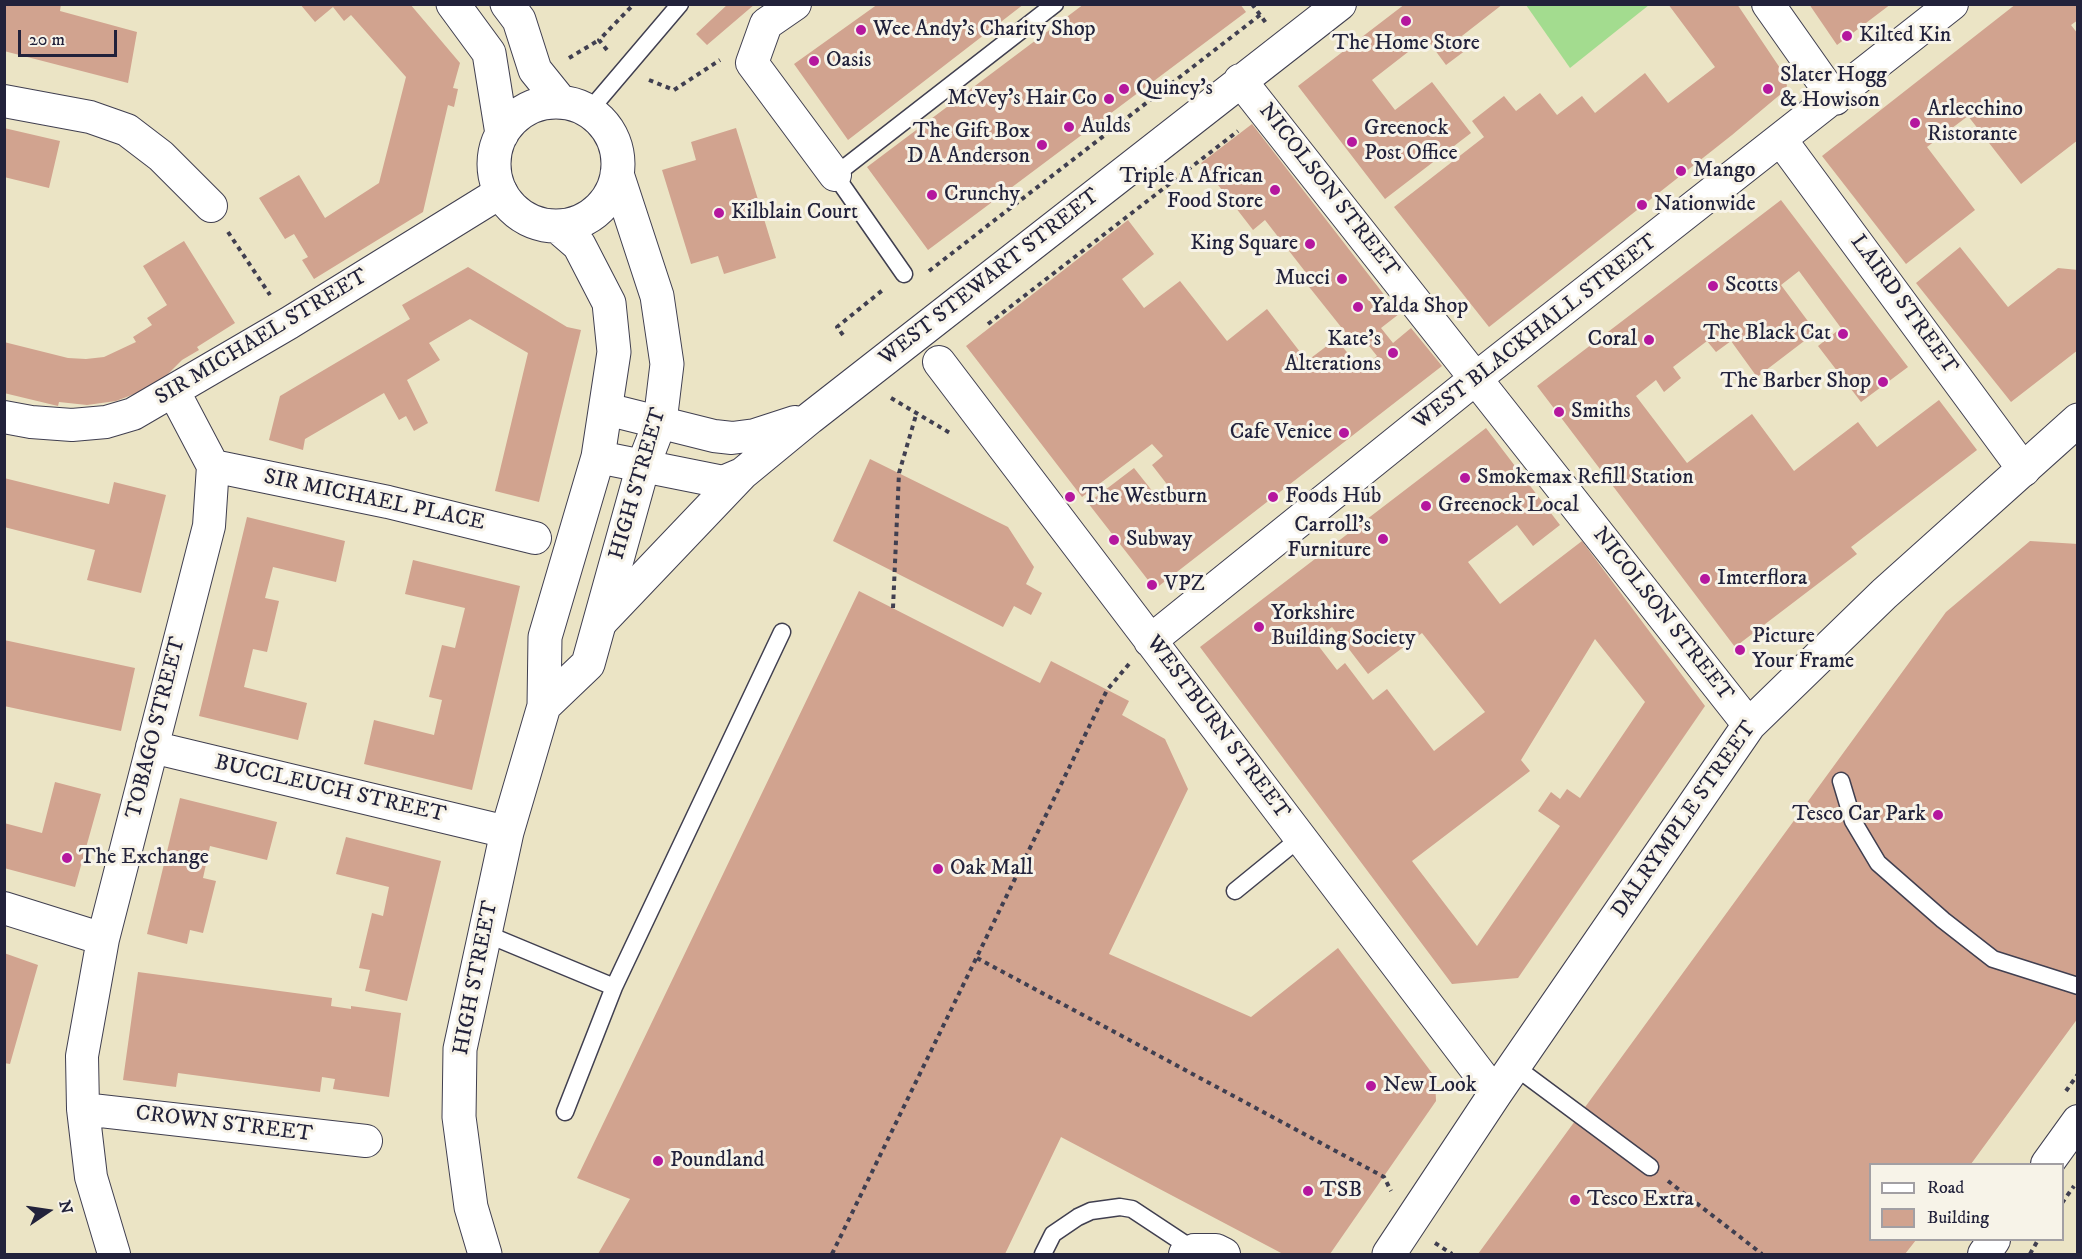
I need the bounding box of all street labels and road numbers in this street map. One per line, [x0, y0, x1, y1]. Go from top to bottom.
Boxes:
street label: NICOLSON STREET [1252, 99, 1404, 283]
street label: WEST STEWART STREET [874, 184, 1106, 372]
street label: WEST BLACKHALL STREET [1409, 230, 1663, 436]
street label: LAIRD STREET [1844, 230, 1962, 380]
street label: SIR MICHAEL STREET [151, 264, 373, 412]
street label: HIGH STREET [605, 405, 673, 563]
street label: SIR MICHAEL PLACE [261, 465, 487, 537]
street label: NICOLSON STREET [1586, 523, 1738, 707]
street label: WESTBURN STREET [1139, 631, 1295, 825]
street label: TOBAGO STREET [122, 635, 192, 821]
street label: DALRYMPLE STREET [1607, 717, 1763, 923]
street label: BUCCLEUCH STREET [212, 751, 448, 829]
street label: HIGH STREET [449, 899, 505, 1057]
street label: CROWN STREET [134, 1101, 314, 1149]

